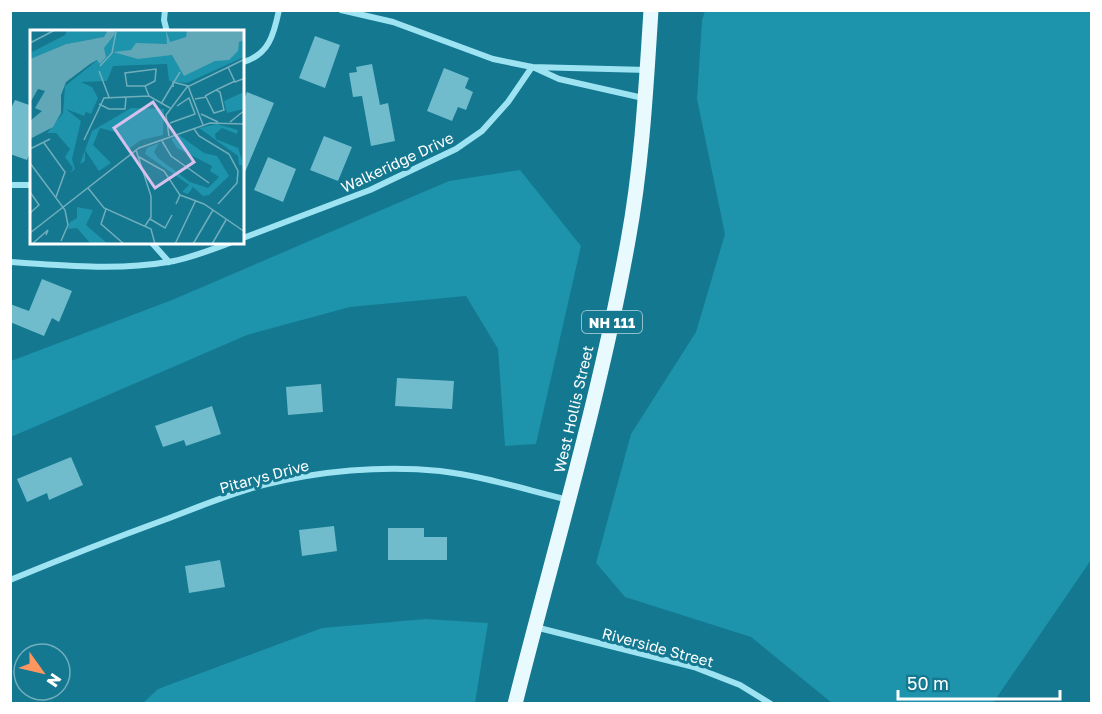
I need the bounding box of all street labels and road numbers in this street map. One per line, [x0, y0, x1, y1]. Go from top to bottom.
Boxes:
street label: Walkeridge Drive [338, 128, 456, 196]
road number: NH 111 [582, 311, 642, 333]
street label: West Hollis Street [550, 343, 596, 475]
street label: Pitarys Drive [217, 455, 311, 497]
street label: Riverside Street [600, 623, 716, 671]

